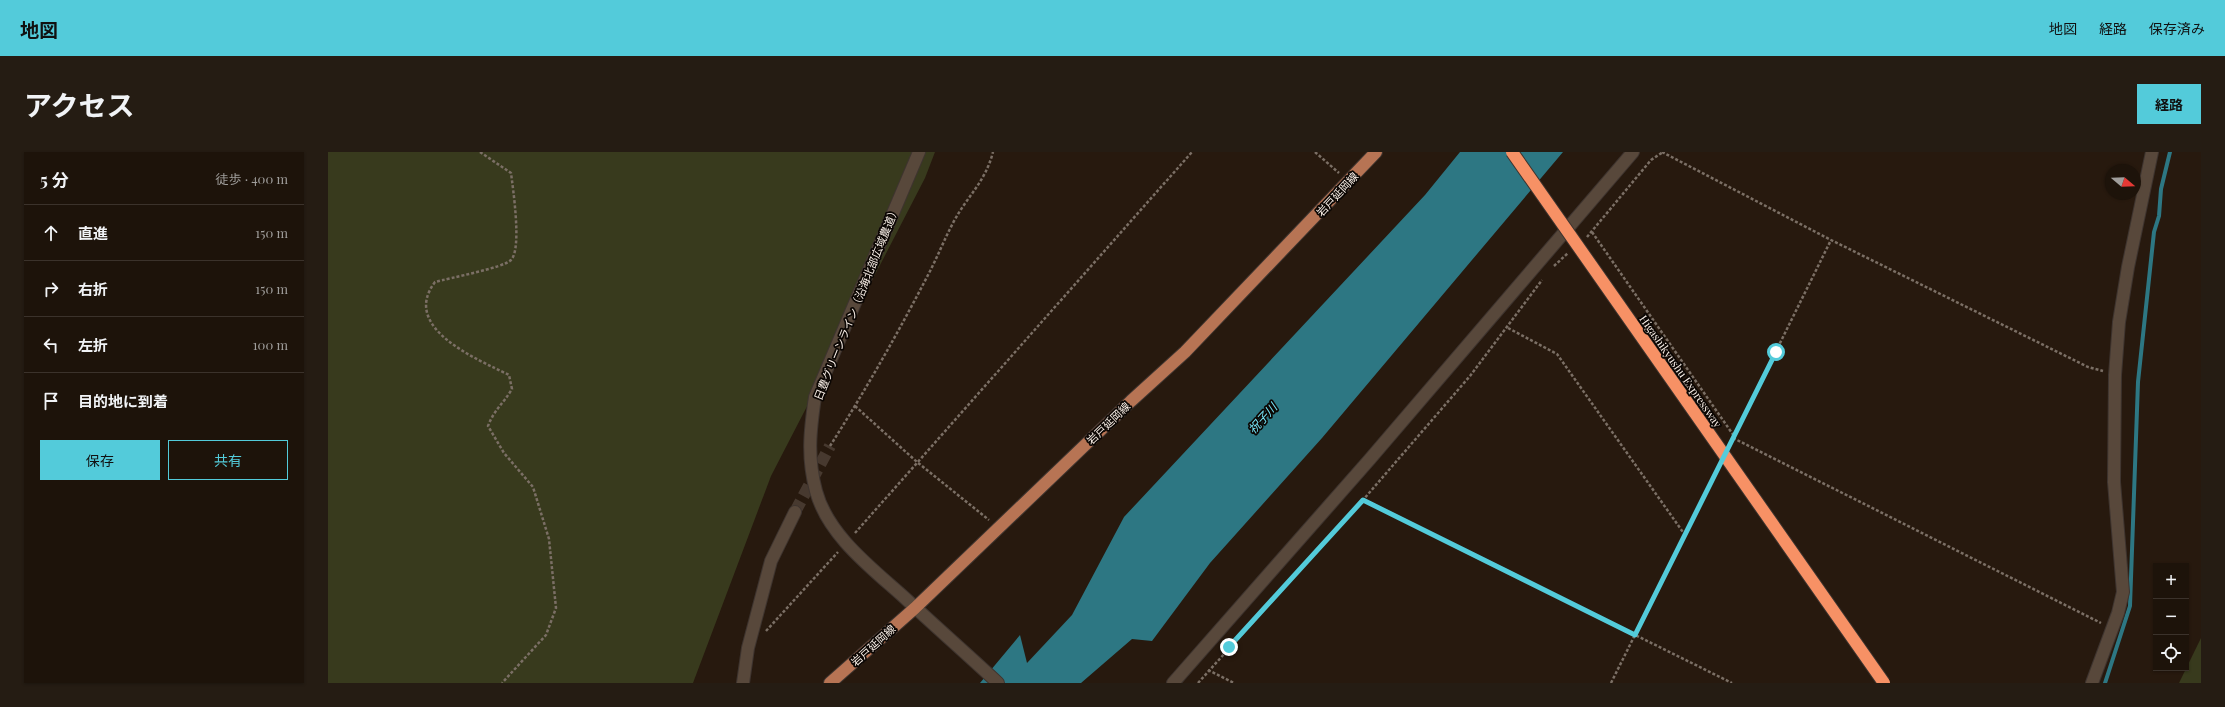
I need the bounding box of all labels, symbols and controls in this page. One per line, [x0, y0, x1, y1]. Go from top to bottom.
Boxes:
text: 地図 [20, 16, 58, 42]
text: 地図 [2049, 19, 2077, 38]
text: 経路 [2099, 19, 2127, 38]
text: 保存済み [2149, 19, 2205, 38]
button: 経路 [2137, 84, 2201, 124]
text: アクセス [24, 86, 135, 123]
north arrow [2105, 164, 2141, 200]
text: 5 分 [40, 168, 69, 190]
street label: 岩戸延岡線 [1313, 169, 1361, 219]
text: 徒歩 · 400 m [216, 170, 288, 187]
street label: 日豊グリーンライン（沿海北部広域農道） [810, 204, 902, 402]
icon: ahead [40, 222, 62, 244]
text: 直進 [78, 223, 108, 243]
text: 150 m [255, 224, 288, 241]
icon: right [40, 278, 62, 300]
text: 右折 [78, 279, 108, 299]
text: 150 m [255, 280, 288, 297]
street label: Higashikyushu Expressway [1636, 312, 1726, 431]
icon: left [40, 334, 62, 356]
text: 左折 [78, 335, 108, 355]
text: 100 m [253, 336, 288, 353]
route start [1767, 343, 1785, 361]
icon: arrive [40, 390, 62, 412]
text: 目的地に到着 [78, 391, 168, 411]
water label: 祝子川 [1244, 398, 1281, 437]
street label: 岩戸延岡線 [1083, 399, 1133, 447]
button: 保存 [40, 440, 160, 480]
button: 共有 [168, 440, 288, 480]
map controls [2153, 563, 2189, 671]
button: + [2153, 563, 2189, 599]
button: − [2153, 599, 2189, 635]
street label: 岩戸延岡線 [848, 621, 898, 669]
button: locate [2153, 635, 2189, 671]
route end [1220, 638, 1238, 656]

